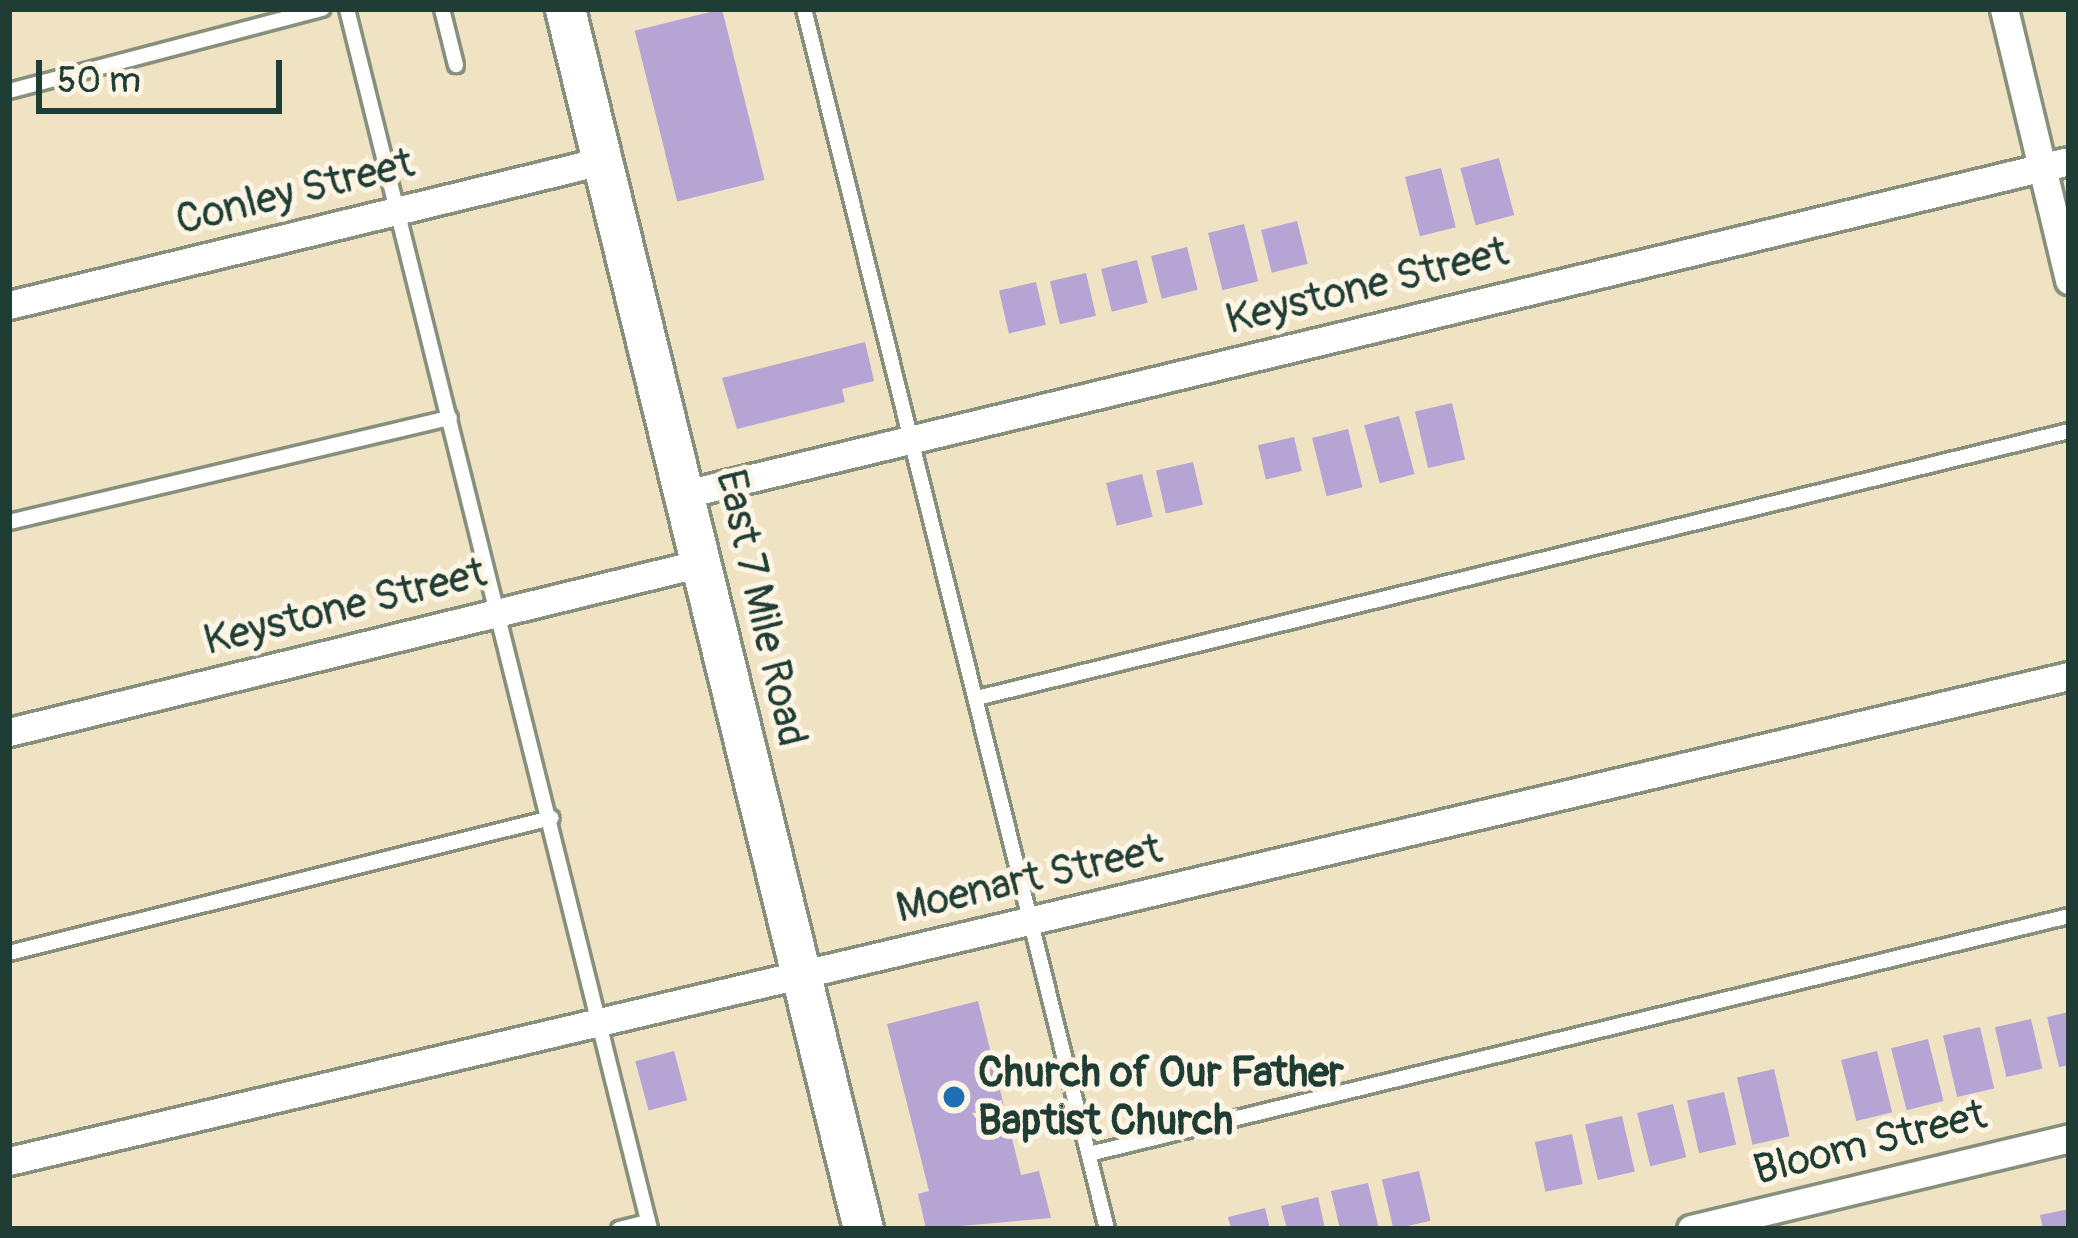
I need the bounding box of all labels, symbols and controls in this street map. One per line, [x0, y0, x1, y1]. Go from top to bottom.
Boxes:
scale bar [42, 36, 288, 110]
text: 50 m [57, 58, 141, 103]
street label: Conley Street [171, 138, 419, 246]
street label: Keystone Street [1221, 227, 1513, 345]
street label: East 7 Mile Road [705, 465, 817, 751]
street label: Keystone Street [199, 548, 491, 666]
street label: Moenart Street [891, 824, 1167, 934]
place label: Church of Our Father Baptist Church [978, 1048, 1344, 1146]
marker: Church of Our Father Baptist Church [941, 1084, 967, 1110]
street label: Bloom Street [1748, 1090, 1992, 1196]

